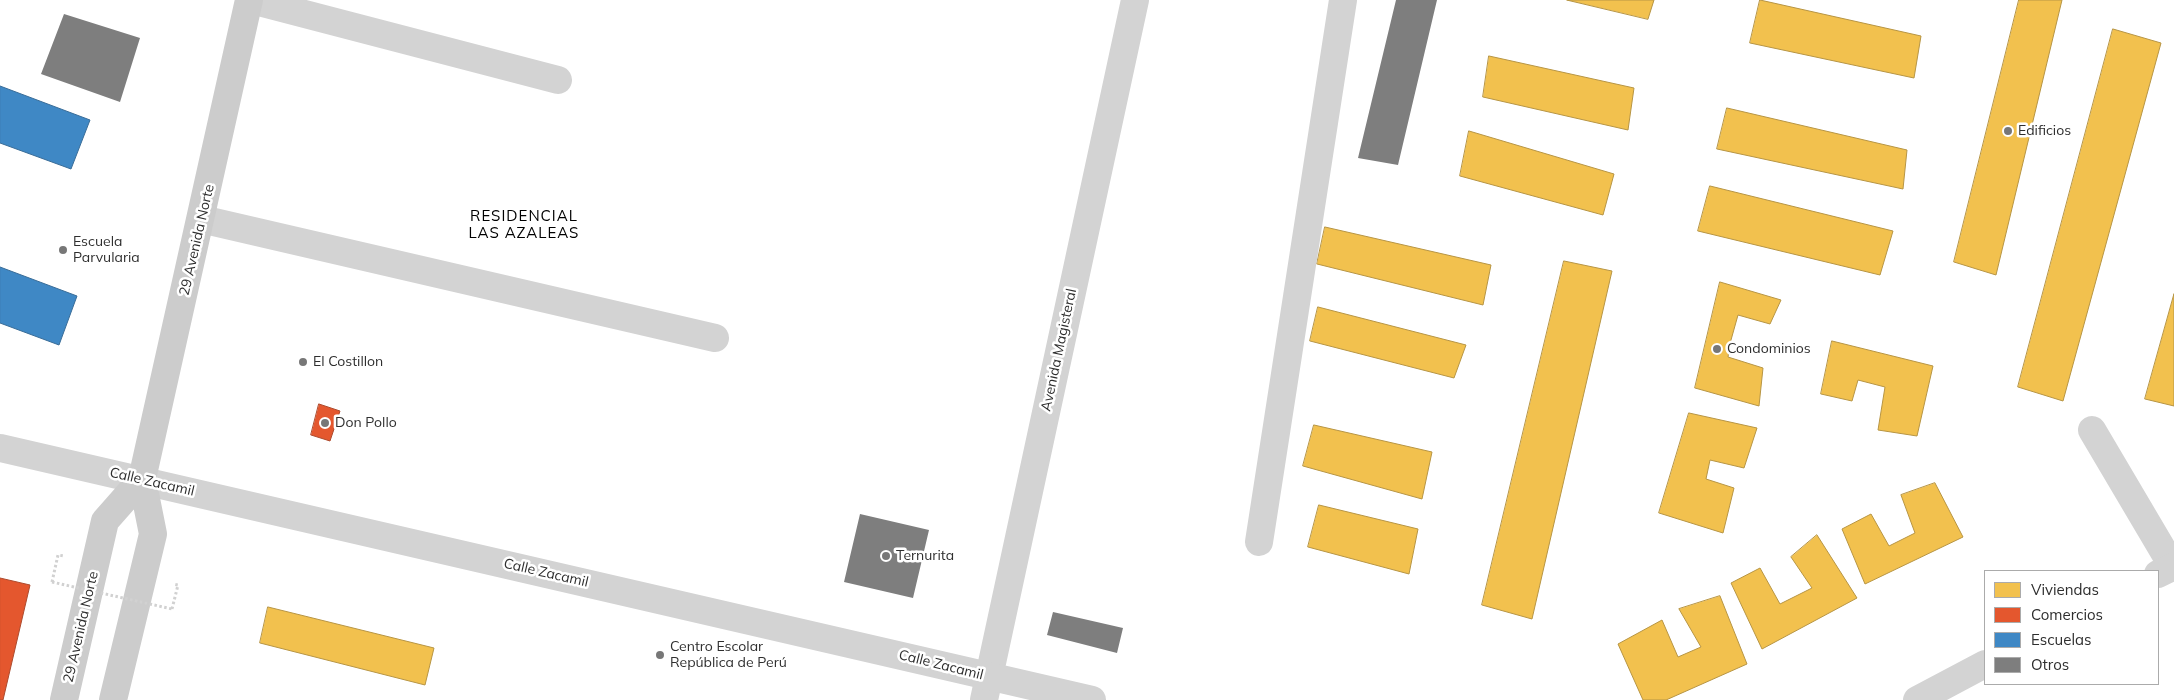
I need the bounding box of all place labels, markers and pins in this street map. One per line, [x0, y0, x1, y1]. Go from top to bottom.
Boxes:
place label: Edificios [2018, 123, 2071, 139]
marker: Edificios [2002, 125, 2014, 137]
place label: Escuela Parvularia [73, 234, 140, 266]
marker: Escuela Parvularia [57, 244, 69, 256]
place label: Condominios [1727, 341, 1811, 357]
marker: Condominios [1711, 343, 1723, 355]
place label: El Costillon [313, 354, 383, 370]
marker: El Costillon [297, 356, 309, 368]
place label: Don Pollo [335, 415, 397, 431]
marker: Don Pollo [319, 417, 331, 429]
place label: Ternurita [896, 548, 954, 564]
marker: Ternurita [880, 550, 892, 562]
place label: Centro Escolar República de Perú [670, 639, 787, 672]
marker: Centro Escolar República de Perú [654, 649, 666, 661]

